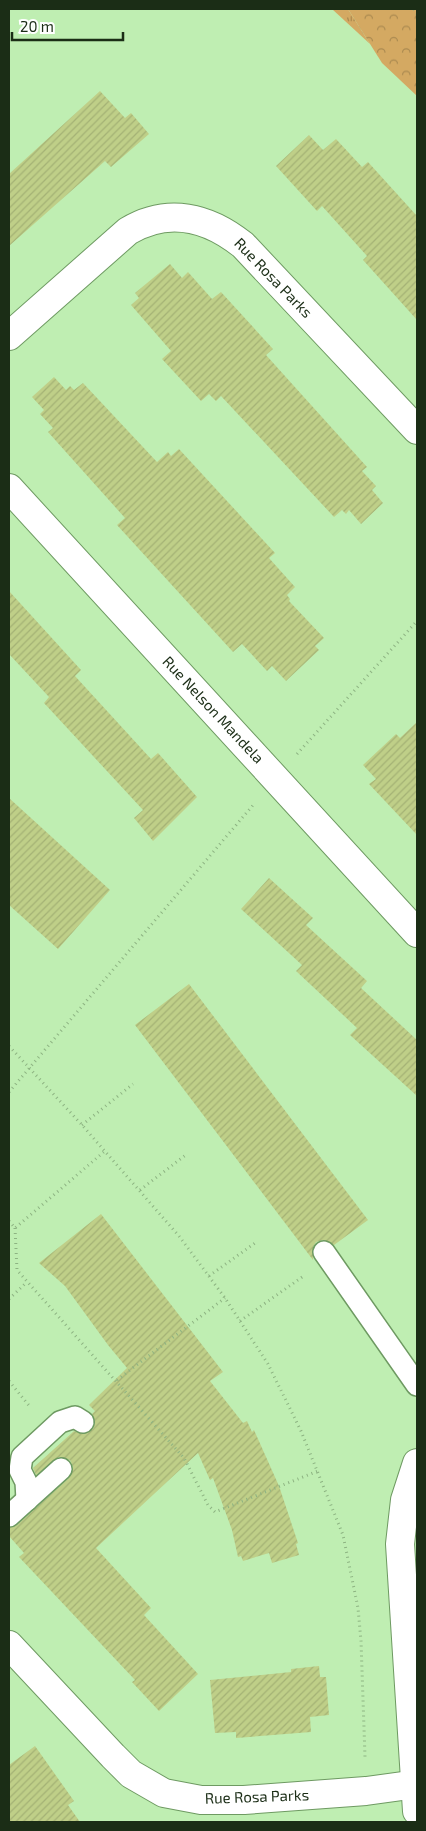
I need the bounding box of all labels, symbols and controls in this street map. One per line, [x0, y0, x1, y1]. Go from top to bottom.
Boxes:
scale bar [12, 10, 124, 42]
text: 20 m [20, 17, 54, 35]
street label: Rue Rosa Parks [231, 233, 316, 321]
street label: Rue Nelson Mandela [159, 652, 268, 767]
street label: Rue Rosa Parks [204, 1785, 309, 1807]

